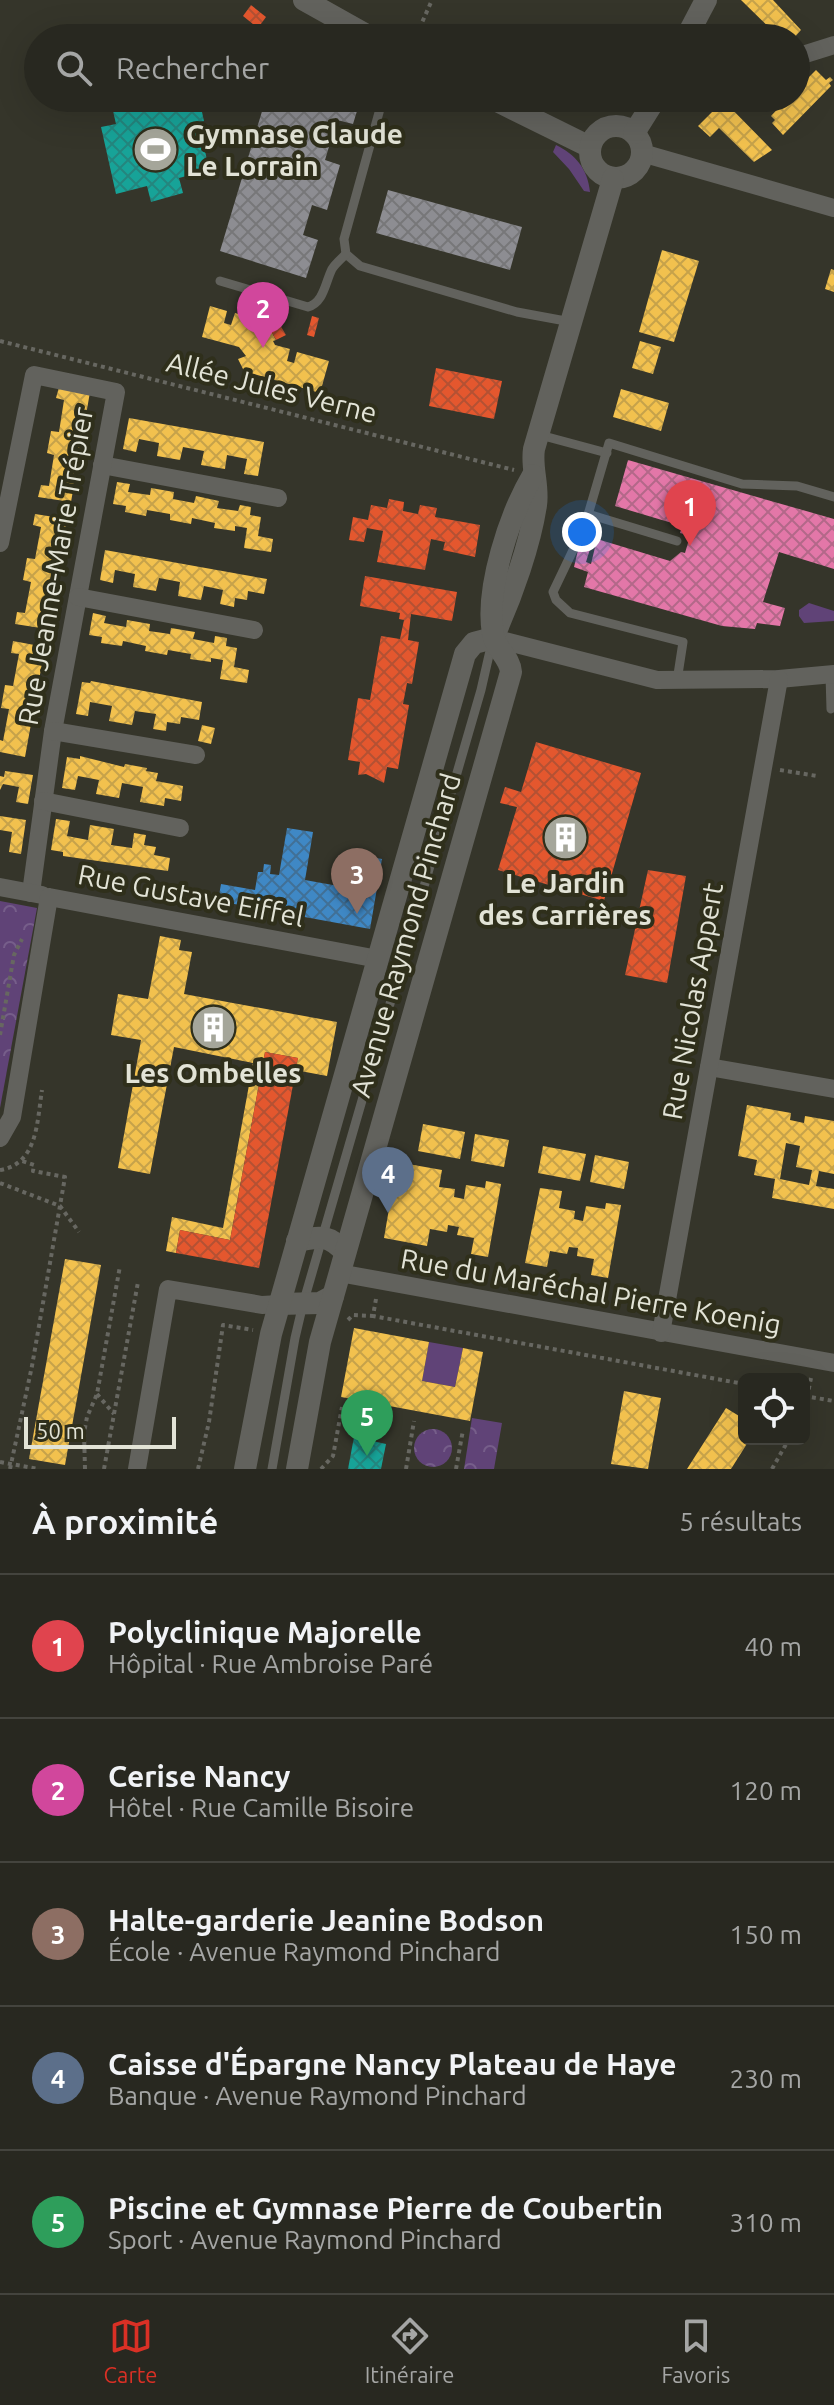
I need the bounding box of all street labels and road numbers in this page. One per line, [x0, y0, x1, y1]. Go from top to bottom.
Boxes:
street label: Allée Jules Verne [164, 346, 380, 428]
street label: Rue Jeanne-Marie Trépier [12, 404, 98, 727]
street label: Avenue Raymond Pinchard [344, 770, 466, 1100]
street label: Rue Gustave Eiffel [75, 858, 307, 932]
street label: Rue Nicolas Appert [656, 880, 728, 1122]
street label: Rue du Maréchal Pierre Koenig [398, 1242, 784, 1340]

